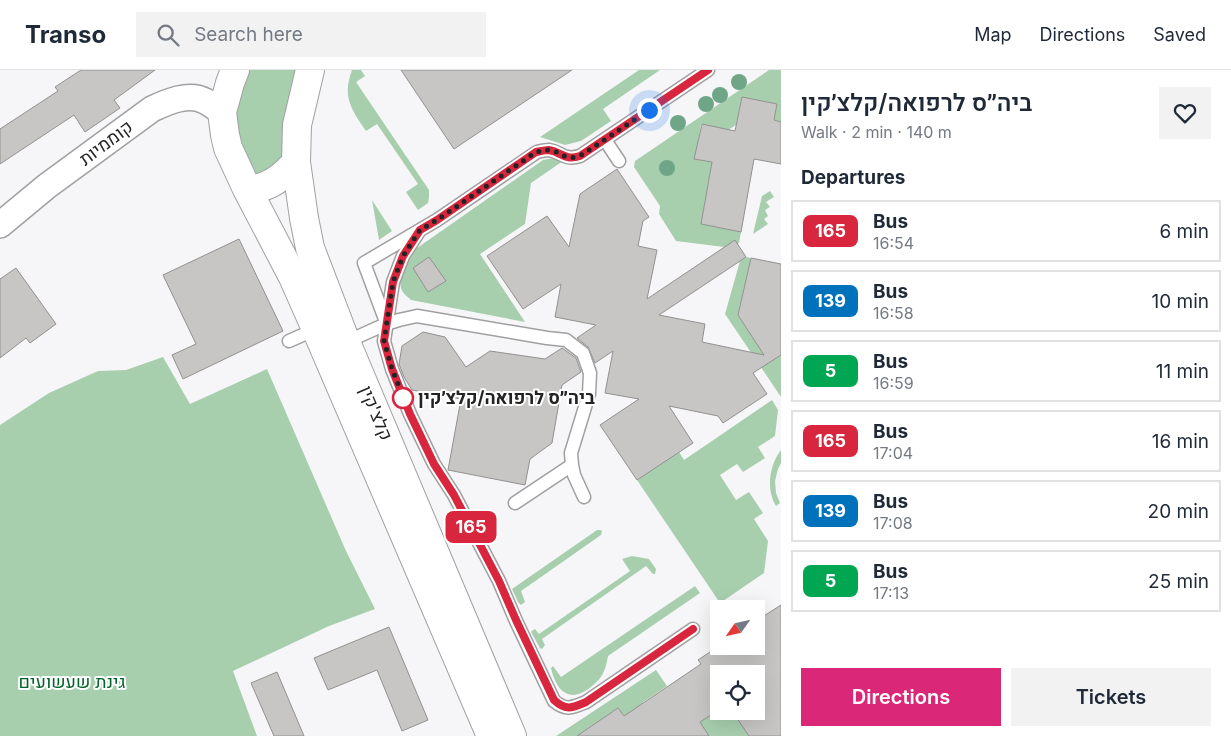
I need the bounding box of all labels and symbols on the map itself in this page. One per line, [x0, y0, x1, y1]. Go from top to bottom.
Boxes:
your location [637, 98, 662, 123]
street label: קוממיות [75, 116, 137, 169]
street label: קלצ'קין [356, 382, 397, 443]
marker: ביה״ס לרפואה/קלצ׳קין [392, 387, 414, 409]
place label: ביה״ס לרפואה/קלצ׳קין [418, 387, 595, 408]
line badge: 165 [442, 511, 500, 543]
north arrow [710, 600, 765, 655]
park label: גינת שעשועים [19, 671, 125, 692]

